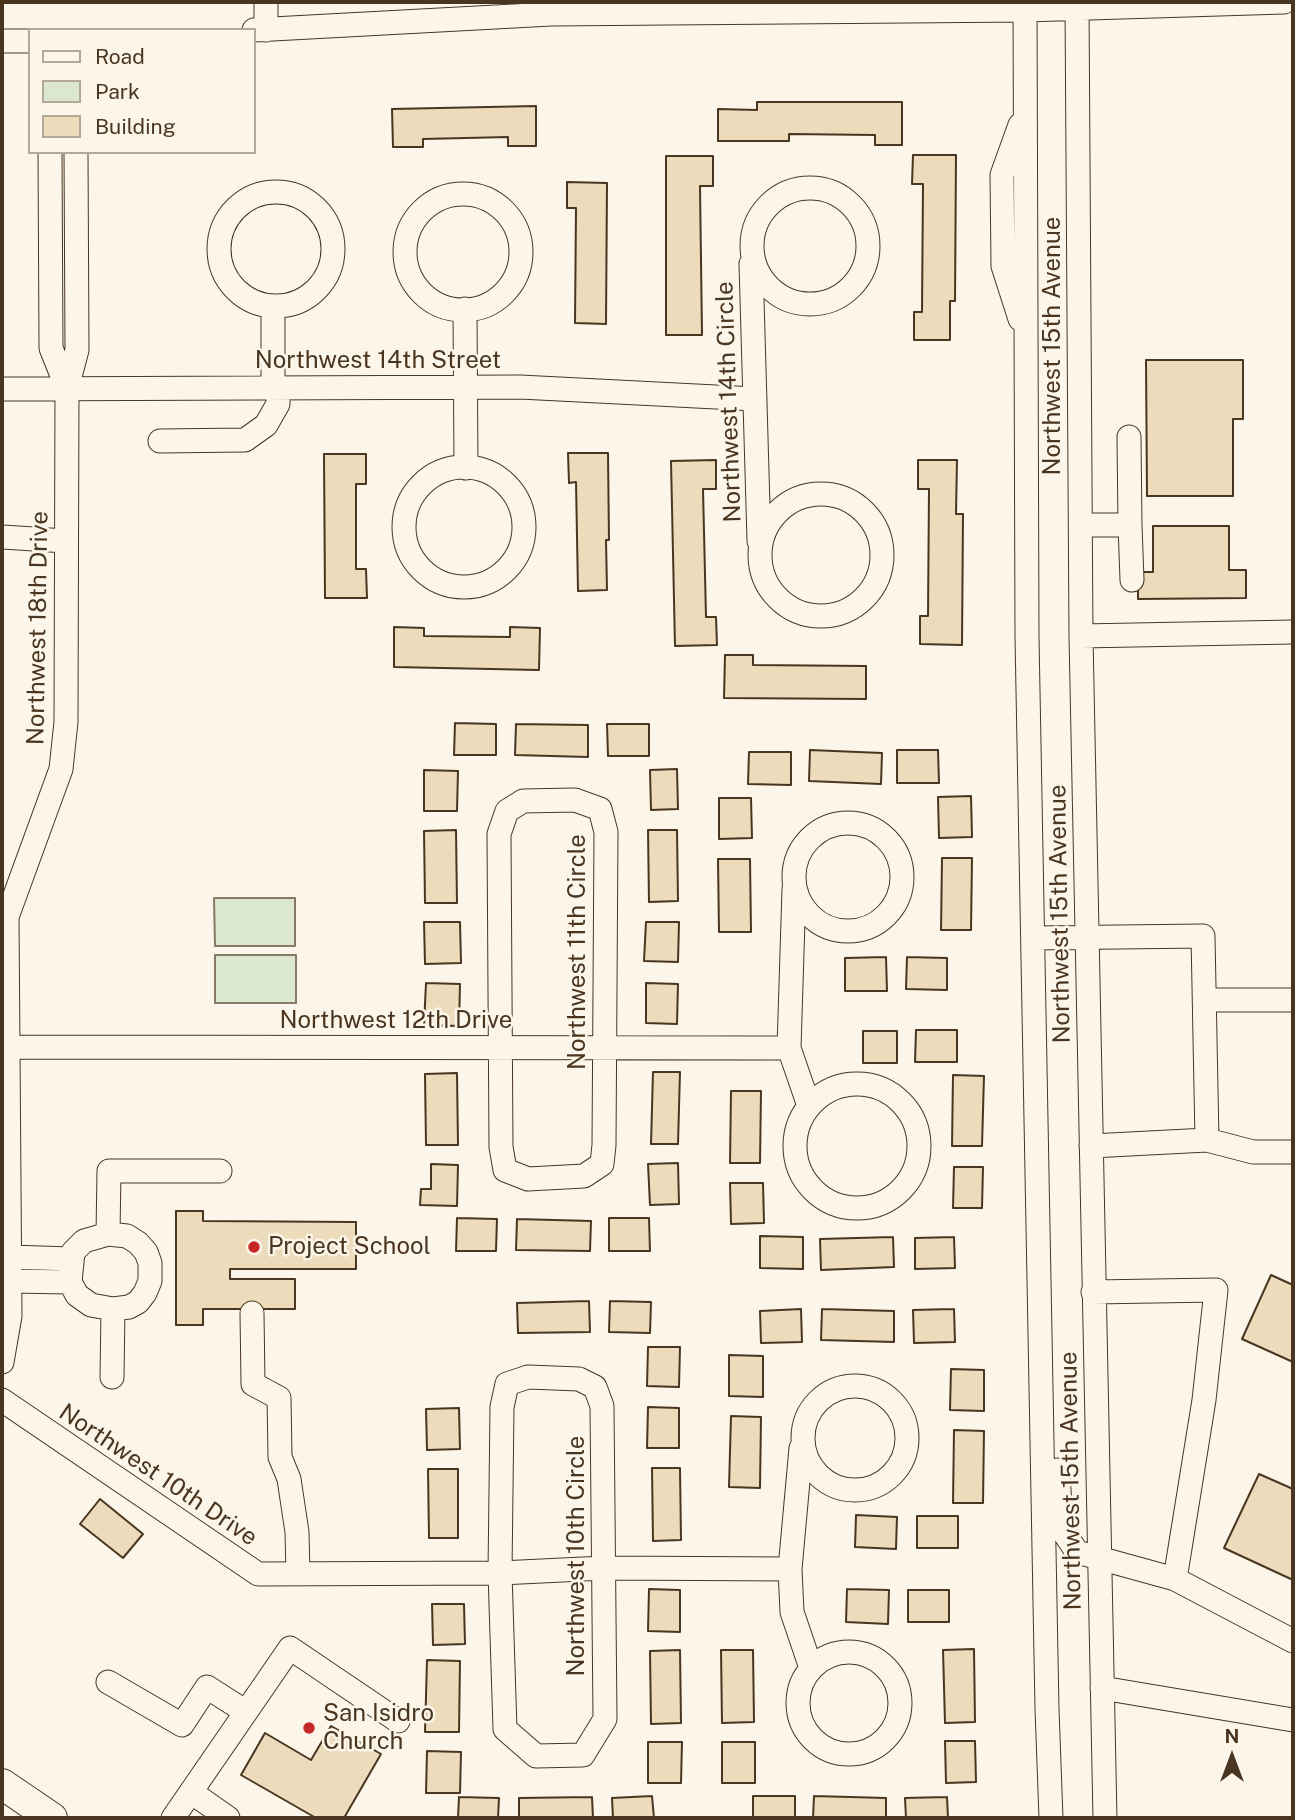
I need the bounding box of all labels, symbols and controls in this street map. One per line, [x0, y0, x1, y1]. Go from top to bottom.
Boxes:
legend [28, 28, 256, 154]
text: Road [95, 44, 145, 69]
text: Park [95, 79, 140, 104]
text: Building [95, 114, 176, 139]
street label: Northwest 15th Avenue [1039, 217, 1067, 475]
street label: Northwest 14th Circle [710, 281, 748, 523]
street label: Northwest 14th Street [255, 347, 501, 375]
street label: Northwest 18th Drive [22, 511, 54, 745]
street label: Northwest 15th Avenue [1043, 784, 1077, 1044]
street label: Northwest 11th Circle [564, 834, 592, 1070]
street label: Northwest 12th Drive [280, 1007, 512, 1035]
place label: Project School [268, 1233, 431, 1261]
marker: Project School [246, 1239, 262, 1255]
street label: Northwest 15th Avenue [1054, 1351, 1088, 1611]
street label: Northwest 10th Drive [53, 1398, 263, 1552]
street label: Northwest 10th Circle [563, 1436, 591, 1676]
place label: San Isidro Church [323, 1700, 434, 1756]
marker: San Isidro Church [301, 1720, 317, 1736]
north arrow [1197, 1722, 1267, 1792]
text: N [1225, 1725, 1239, 1747]

